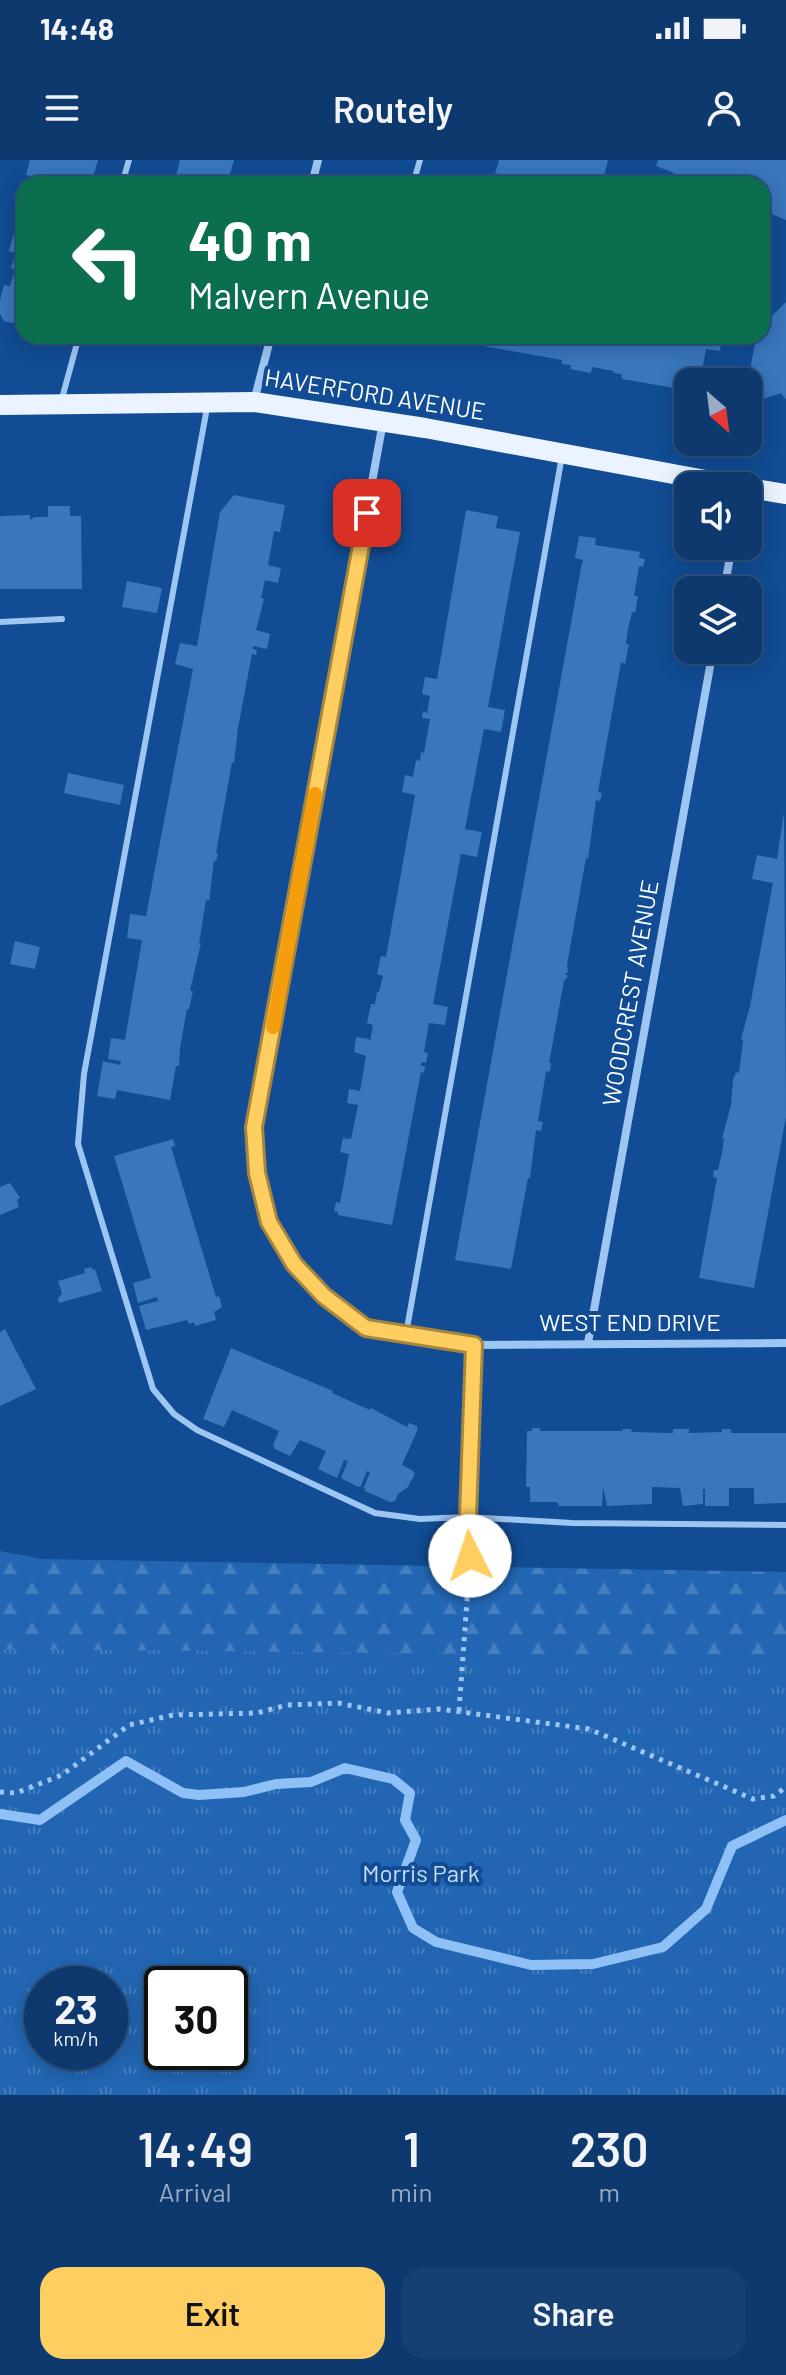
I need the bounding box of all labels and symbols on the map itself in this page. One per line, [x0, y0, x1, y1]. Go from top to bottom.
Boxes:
street label: HAVERFORD AVENUE [263, 362, 488, 425]
north arrow [674, 368, 762, 456]
pin [333, 479, 401, 547]
street label: WOODCREST AVENUE [595, 877, 664, 1108]
street label: WEST END DRIVE [539, 1307, 721, 1336]
position arrow [428, 1514, 512, 1598]
park label: Morris Park [362, 1858, 480, 1887]
speed limit sign: 30 [144, 1966, 248, 2070]

